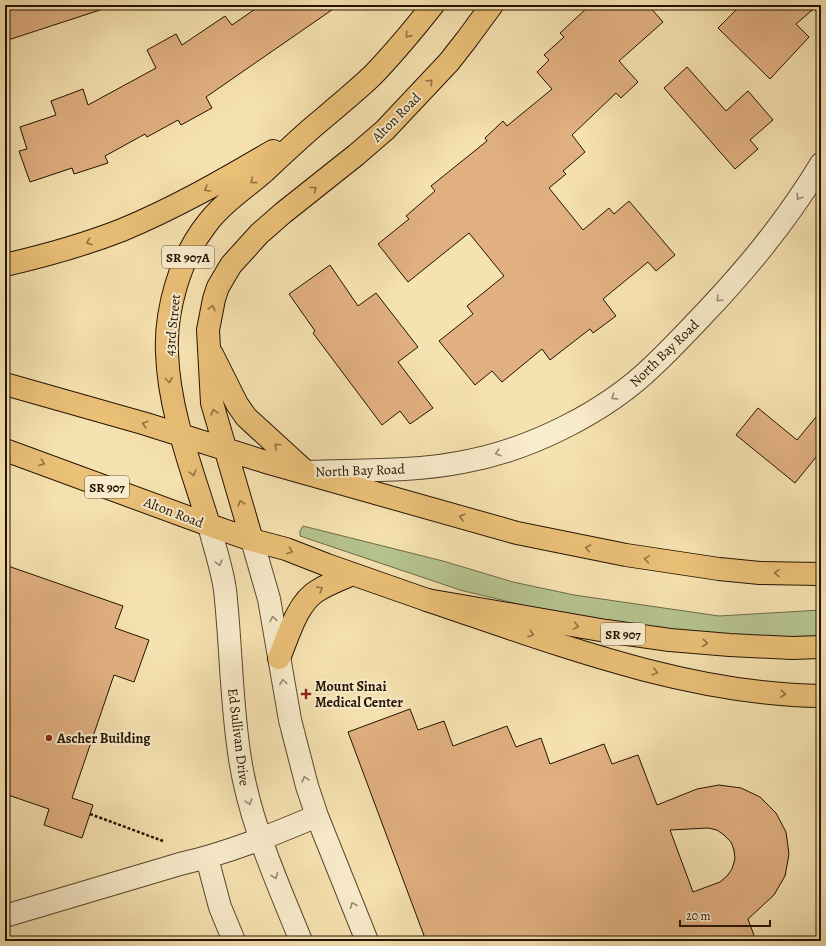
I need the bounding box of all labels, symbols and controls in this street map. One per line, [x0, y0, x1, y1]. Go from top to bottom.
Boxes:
one-way arrow [406, 31, 413, 38]
one-way arrow [425, 79, 433, 87]
street label: Alton Road [367, 88, 426, 147]
one-way arrow [250, 176, 257, 183]
one-way arrow [204, 184, 211, 191]
one-way arrow [309, 186, 316, 193]
one-way arrow [796, 193, 804, 200]
one-way arrow [85, 237, 92, 245]
road number: SR 907A [162, 246, 214, 268]
street label: 43rd Street [160, 293, 185, 357]
one-way arrow [716, 294, 724, 302]
one-way arrow [208, 305, 216, 311]
street label: North Bay Road [625, 315, 704, 391]
one-way arrow [164, 377, 173, 383]
one-way arrow [611, 392, 618, 400]
one-way arrow [210, 409, 219, 416]
one-way arrow [141, 420, 148, 429]
one-way arrow [275, 444, 282, 451]
one-way arrow [494, 448, 501, 457]
one-way arrow [38, 459, 45, 467]
street label: North Bay Road [315, 459, 406, 482]
one-way arrow [188, 469, 197, 476]
road number: SR 907 [85, 476, 129, 498]
street label: Alton Road [140, 492, 207, 533]
one-way arrow [237, 500, 246, 507]
one-way arrow [459, 513, 466, 522]
one-way arrow [585, 544, 591, 553]
one-way arrow [286, 546, 293, 554]
one-way arrow [644, 555, 651, 564]
one-way arrow [214, 560, 222, 566]
one-way arrow [774, 569, 780, 578]
one-way arrow [316, 587, 323, 594]
one-way arrow [269, 616, 277, 622]
one-way arrow [573, 621, 579, 630]
road number: SR 907 [601, 623, 645, 645]
one-way arrow [527, 630, 534, 638]
one-way arrow [702, 638, 708, 647]
one-way arrow [651, 667, 658, 676]
place label: Mount Sinai Medical Center [315, 677, 403, 712]
one-way arrow [279, 679, 288, 685]
street label: Ed Sullivan Drive [223, 687, 254, 787]
marker: Mount Sinai Medical Center [300, 688, 312, 700]
one-way arrow [780, 690, 786, 699]
place label: Ascher Building [56, 729, 151, 748]
marker: Ascher Building [44, 733, 54, 743]
one-way arrow [301, 776, 310, 783]
one-way arrow [244, 799, 253, 806]
one-way arrow [270, 872, 278, 879]
one-way arrow [349, 901, 357, 908]
scale bar [680, 902, 770, 928]
text: 20 m [686, 908, 710, 924]

